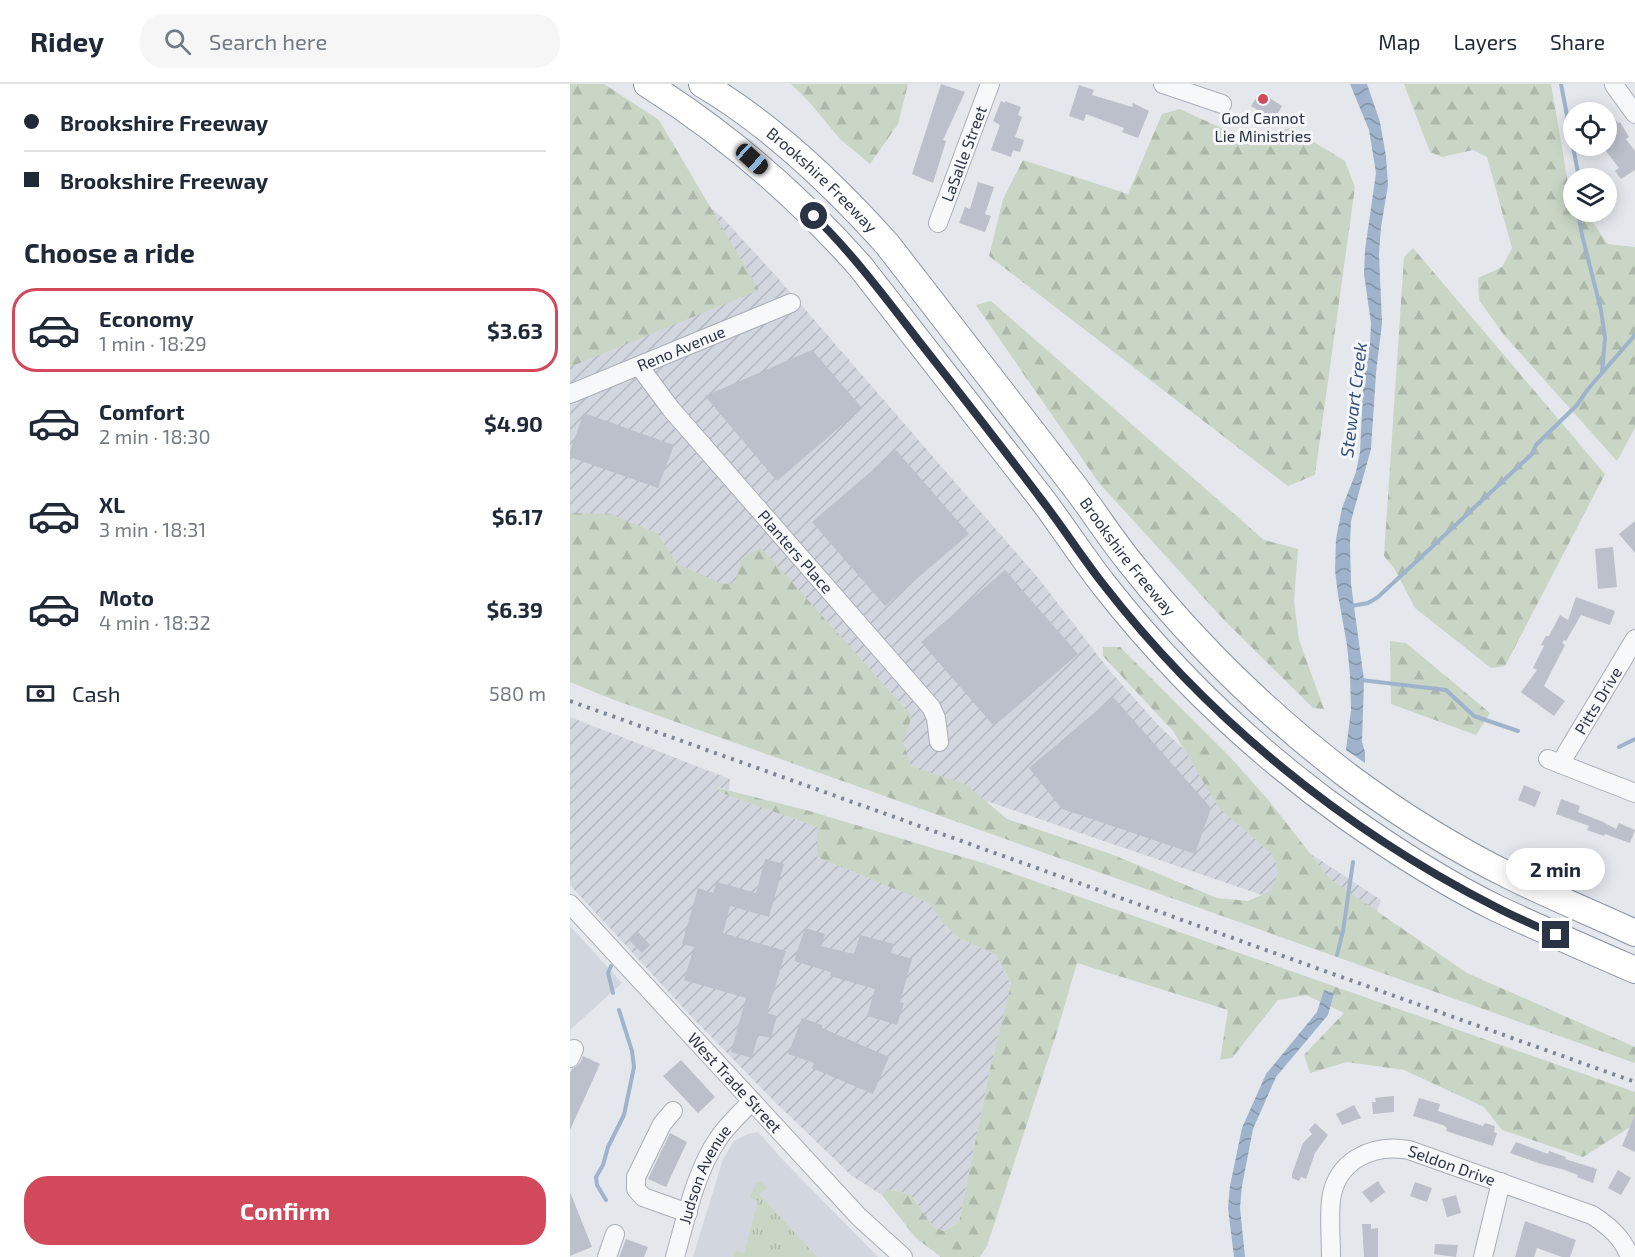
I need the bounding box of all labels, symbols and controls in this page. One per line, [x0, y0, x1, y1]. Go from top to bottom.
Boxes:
search box [140, 14, 560, 68]
text: Ridey [30, 24, 104, 58]
icon: search [161, 25, 194, 58]
text: Search here [209, 28, 327, 54]
text: Map [1378, 29, 1420, 54]
text: Layers [1453, 29, 1517, 54]
text: Share [1550, 29, 1605, 54]
marker: God Cannot Lie Ministries [1256, 92, 1270, 106]
map controls [1563, 102, 1617, 222]
button: locate [1563, 102, 1617, 156]
street label: LaSalle Street [937, 103, 990, 204]
place label: God Cannot Lie Ministries [1215, 108, 1311, 145]
text: Brookshire Freeway [60, 109, 268, 135]
street label: Brookshire Freeway [763, 123, 882, 236]
car [733, 140, 771, 178]
text: Brookshire Freeway [60, 167, 268, 193]
button: layers [1563, 168, 1617, 222]
route start [800, 202, 827, 229]
text: Choose a ride [24, 236, 195, 268]
icon: car [27, 303, 81, 357]
text: Economy [99, 305, 194, 331]
text: $3.63 [487, 317, 543, 343]
street label: Reno Avenue [634, 321, 728, 374]
text: 1 min · 18:29 [99, 331, 207, 355]
water label: Stewart Creek [1335, 341, 1371, 459]
icon: car [27, 396, 81, 450]
text: Comfort [99, 398, 184, 424]
text: $4.90 [484, 410, 543, 436]
text: 2 min · 18:30 [99, 424, 210, 448]
icon: car [27, 489, 81, 543]
text: XL [99, 491, 125, 517]
street label: Brookshire Freeway [1077, 493, 1180, 619]
text: $6.17 [492, 503, 543, 529]
street label: Planters Place [754, 506, 837, 597]
text: 3 min · 18:31 [99, 517, 206, 541]
icon: car [27, 582, 81, 636]
text: Moto [99, 584, 154, 610]
text: $6.39 [486, 596, 543, 622]
text: 4 min · 18:32 [99, 610, 211, 634]
street label: Pitts Drive [1570, 663, 1625, 737]
icon: cash [24, 677, 57, 710]
text: Cash [72, 680, 121, 706]
text: 580 m [489, 681, 546, 705]
callout: 2 min [1506, 848, 1606, 890]
text: 2 min [1530, 857, 1581, 881]
route end [1542, 921, 1569, 948]
street label: West Trade Street [684, 1028, 786, 1136]
street label: Judson Avenue [674, 1120, 734, 1226]
street label: Seldon Drive [1406, 1140, 1498, 1189]
button: Confirm [24, 1176, 546, 1245]

